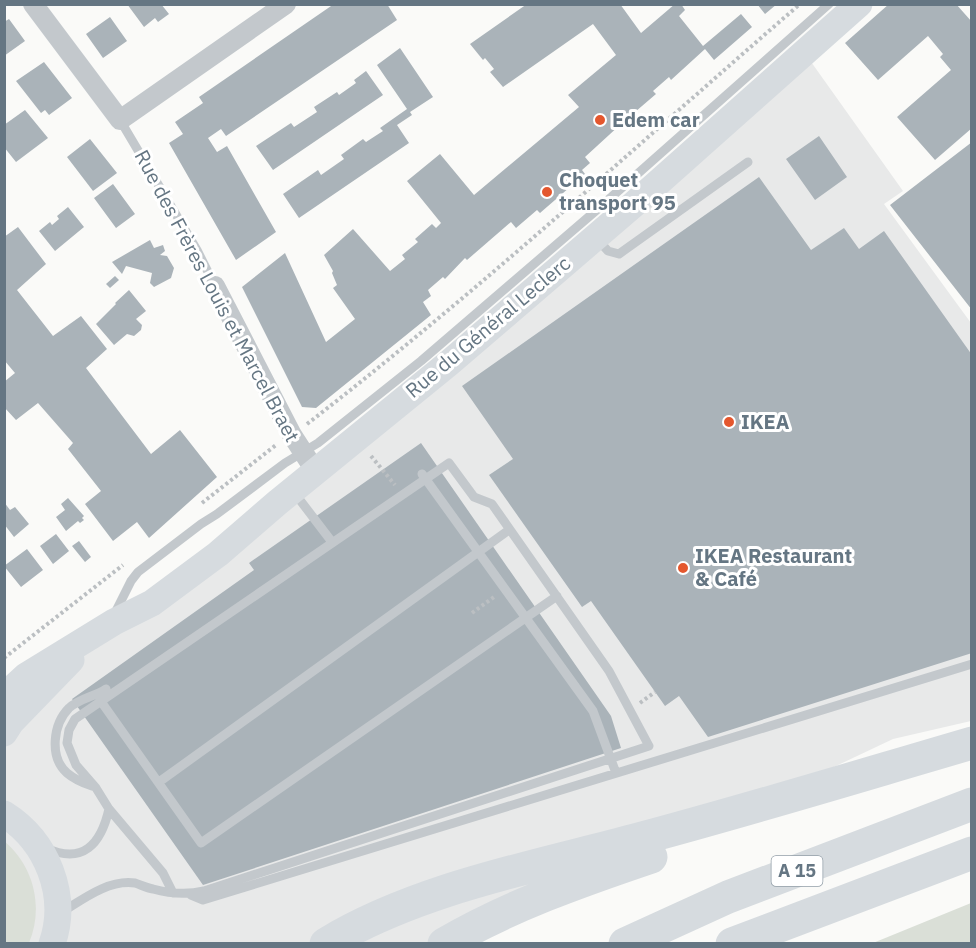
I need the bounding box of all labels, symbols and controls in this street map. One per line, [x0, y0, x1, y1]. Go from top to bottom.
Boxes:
place label: Edem car [612, 106, 700, 133]
marker: Edem car [593, 113, 607, 127]
street label: Rue des Frères Louis et Marcel Braet [129, 145, 306, 447]
place label: Choquet transport 95 [559, 166, 676, 216]
marker: Choquet transport 95 [540, 185, 554, 199]
street label: Rue du Général Leclerc [400, 250, 576, 404]
place label: IKEA [741, 408, 790, 435]
marker: IKEA [722, 415, 736, 429]
place label: IKEA Restaurant & Café [695, 542, 852, 592]
marker: IKEA Restaurant & Café [676, 561, 690, 575]
road number: A 15 [772, 856, 822, 886]

